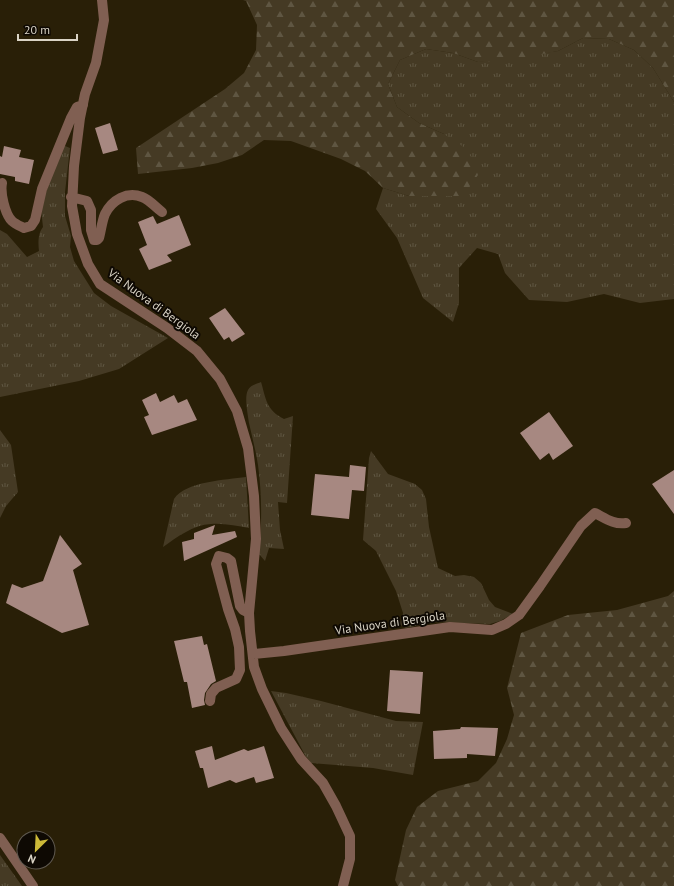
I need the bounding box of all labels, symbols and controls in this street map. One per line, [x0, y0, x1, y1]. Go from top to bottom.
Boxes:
scale bar [18, 16, 77, 42]
text: 20 m [24, 22, 50, 37]
street label: Via Nuova di Bergiola [104, 264, 203, 342]
street label: Via Nuova di Bergiola [333, 607, 446, 638]
north arrow [16, 830, 56, 870]
text: N [26, 851, 38, 867]

